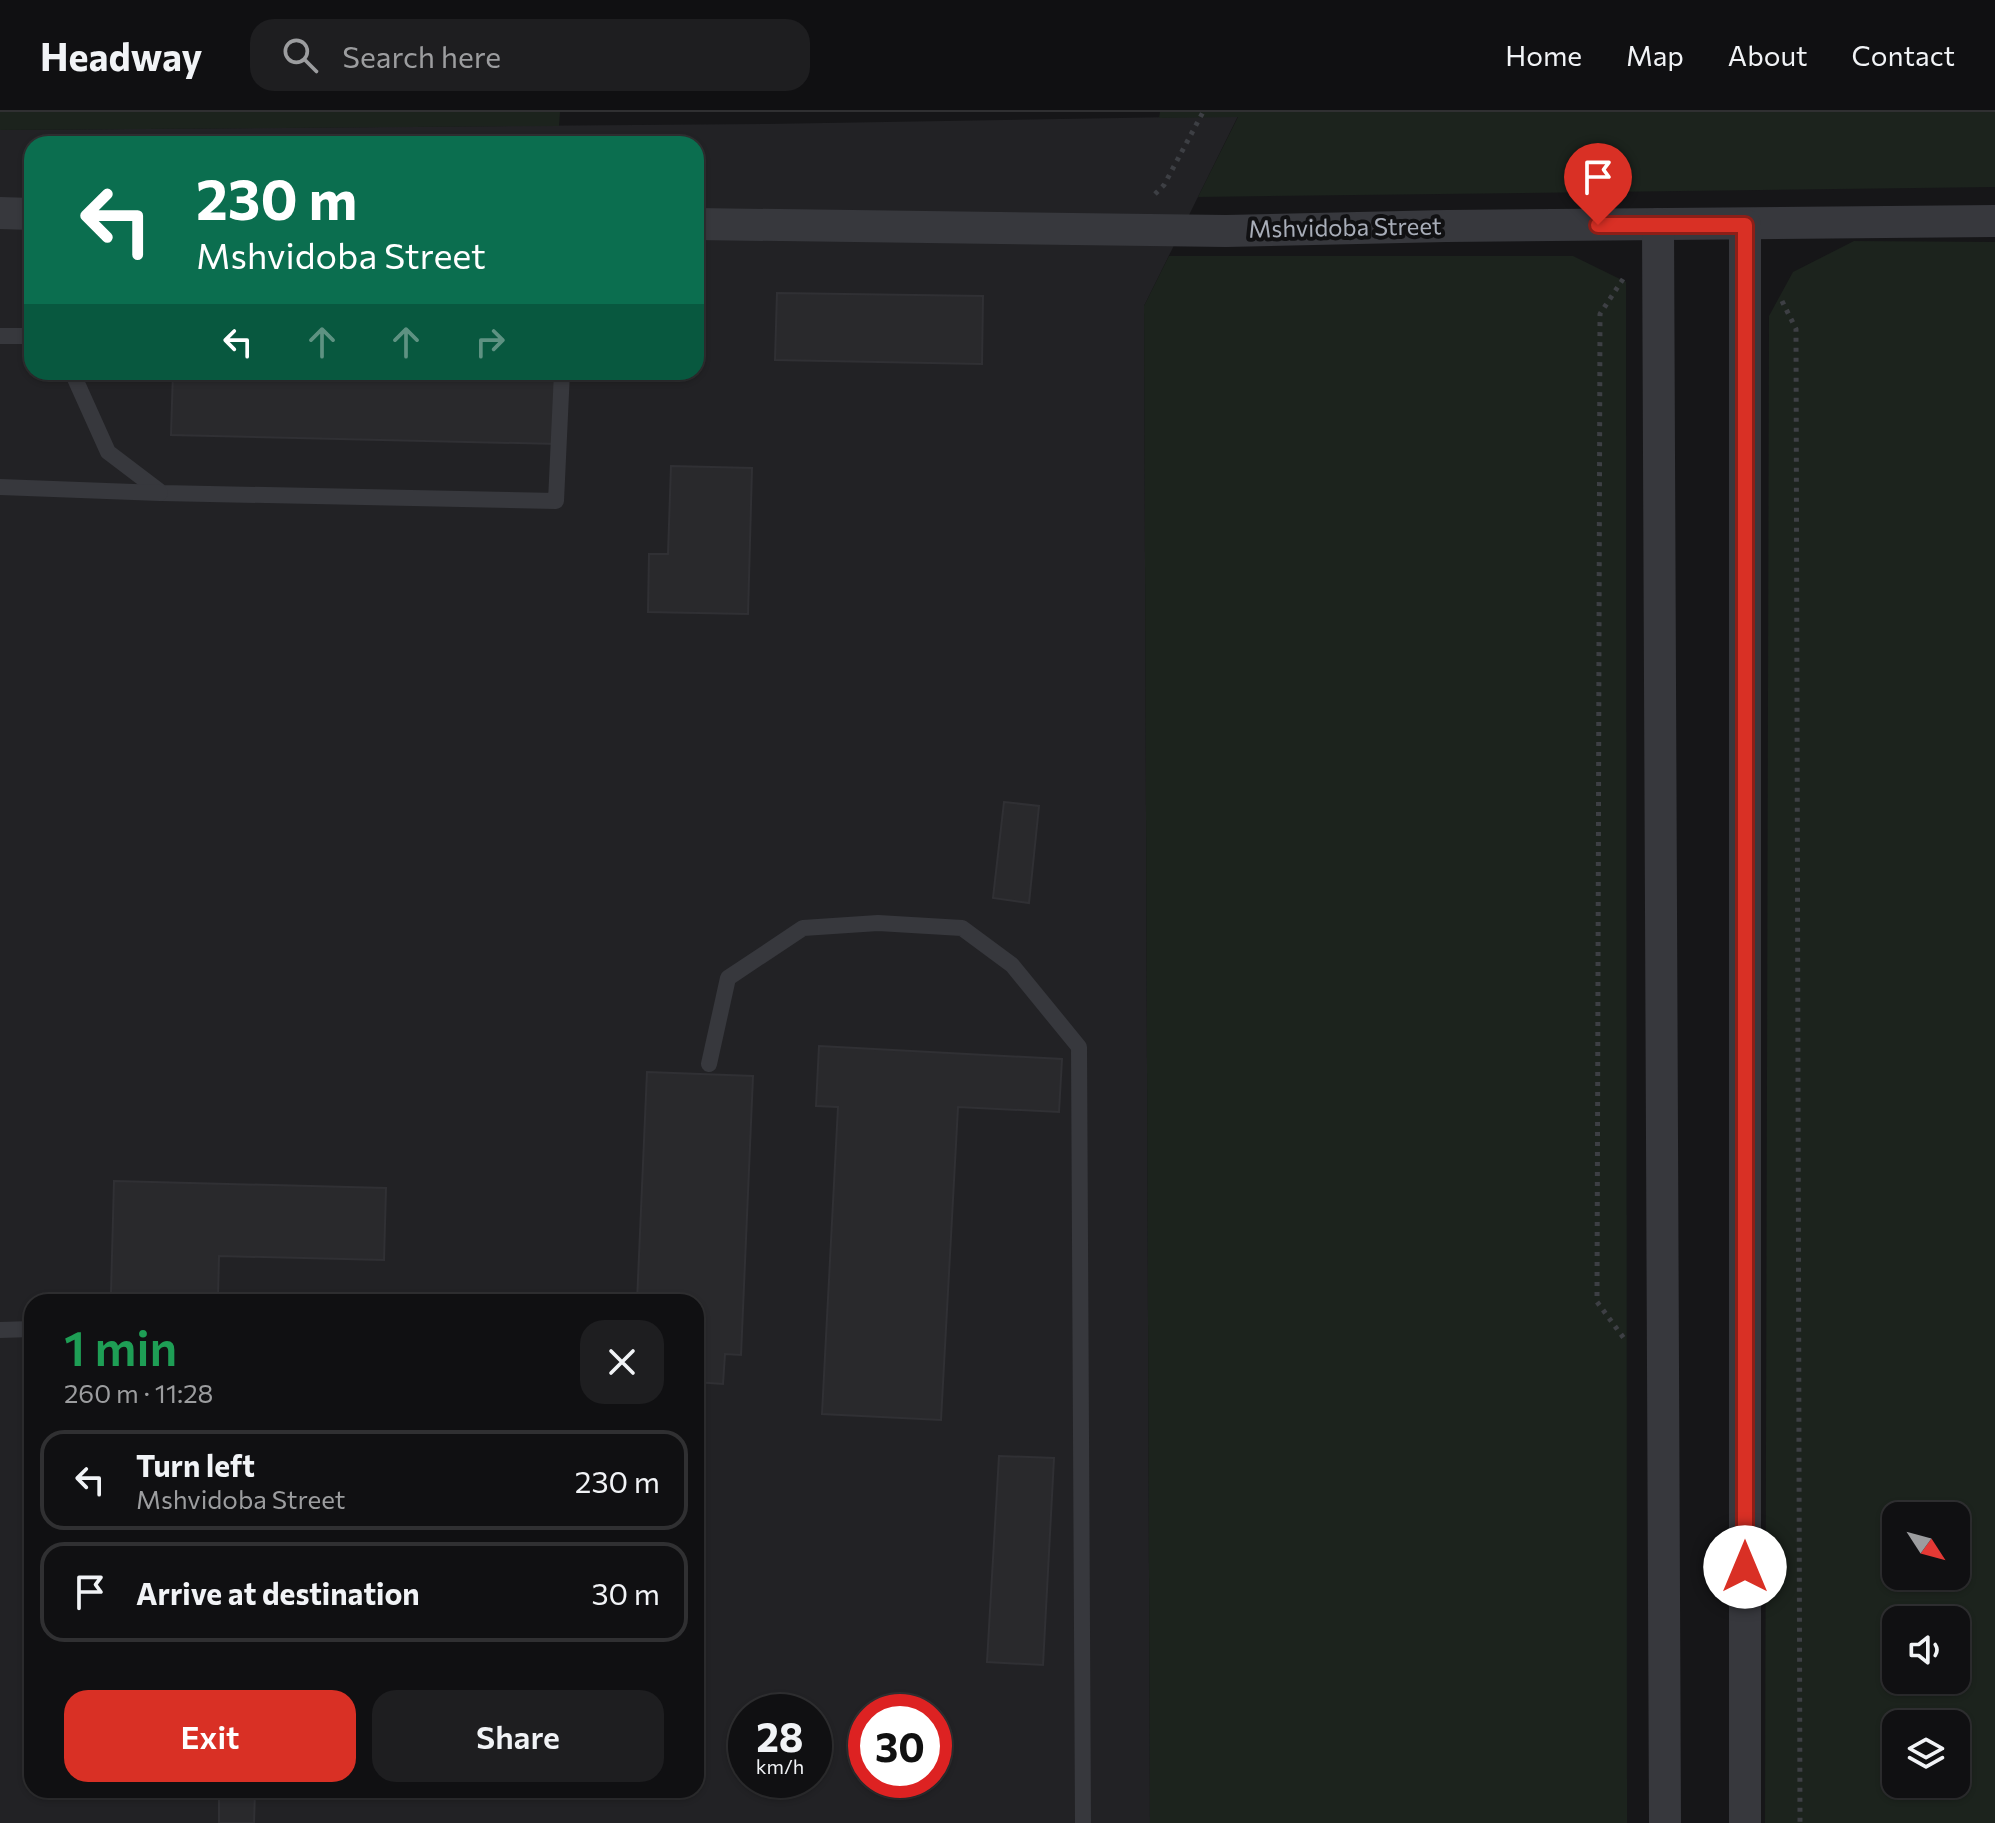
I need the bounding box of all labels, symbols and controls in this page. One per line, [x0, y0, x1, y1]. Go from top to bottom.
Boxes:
search box [250, 19, 810, 91]
text: Headway [40, 32, 202, 79]
icon: search [278, 33, 322, 77]
text: Search here [342, 37, 501, 74]
text: Home [1505, 38, 1582, 72]
text: Map [1626, 38, 1684, 72]
text: About [1728, 38, 1808, 72]
text: Contact [1852, 38, 1955, 72]
pin [1564, 143, 1632, 225]
icon: arrive [1576, 155, 1620, 199]
text: 230 m [196, 163, 357, 232]
icon: left [64, 168, 168, 272]
street label: Mshvidoba Street [1248, 210, 1442, 243]
text: Mshvidoba Street [196, 232, 486, 276]
icon: left [216, 320, 260, 364]
icon: ahead [300, 320, 344, 364]
icon: ahead [384, 320, 428, 364]
icon: right [468, 320, 512, 364]
text: 1 min [64, 1317, 177, 1376]
button: close [580, 1320, 664, 1404]
text: 260 m · 11:28 [64, 1377, 213, 1408]
text: Turn left [136, 1446, 255, 1483]
icon: left [68, 1458, 112, 1502]
text: 230 m [575, 1462, 660, 1499]
text: Mshvidoba Street [136, 1483, 345, 1514]
north arrow [1882, 1502, 1970, 1590]
map controls [1882, 1502, 1970, 1798]
position arrow [1703, 1525, 1787, 1609]
icon: arrive [68, 1570, 112, 1614]
text: Arrive at destination [136, 1574, 420, 1611]
text: 30 m [591, 1574, 660, 1611]
button: sound [1882, 1606, 1970, 1694]
button: Exit [64, 1690, 356, 1782]
button: Share [372, 1690, 664, 1782]
speed limit sign: 30 [848, 1694, 952, 1798]
button: layers [1882, 1710, 1970, 1798]
text: 28 [756, 1711, 804, 1760]
text: km/h [756, 1754, 804, 1778]

